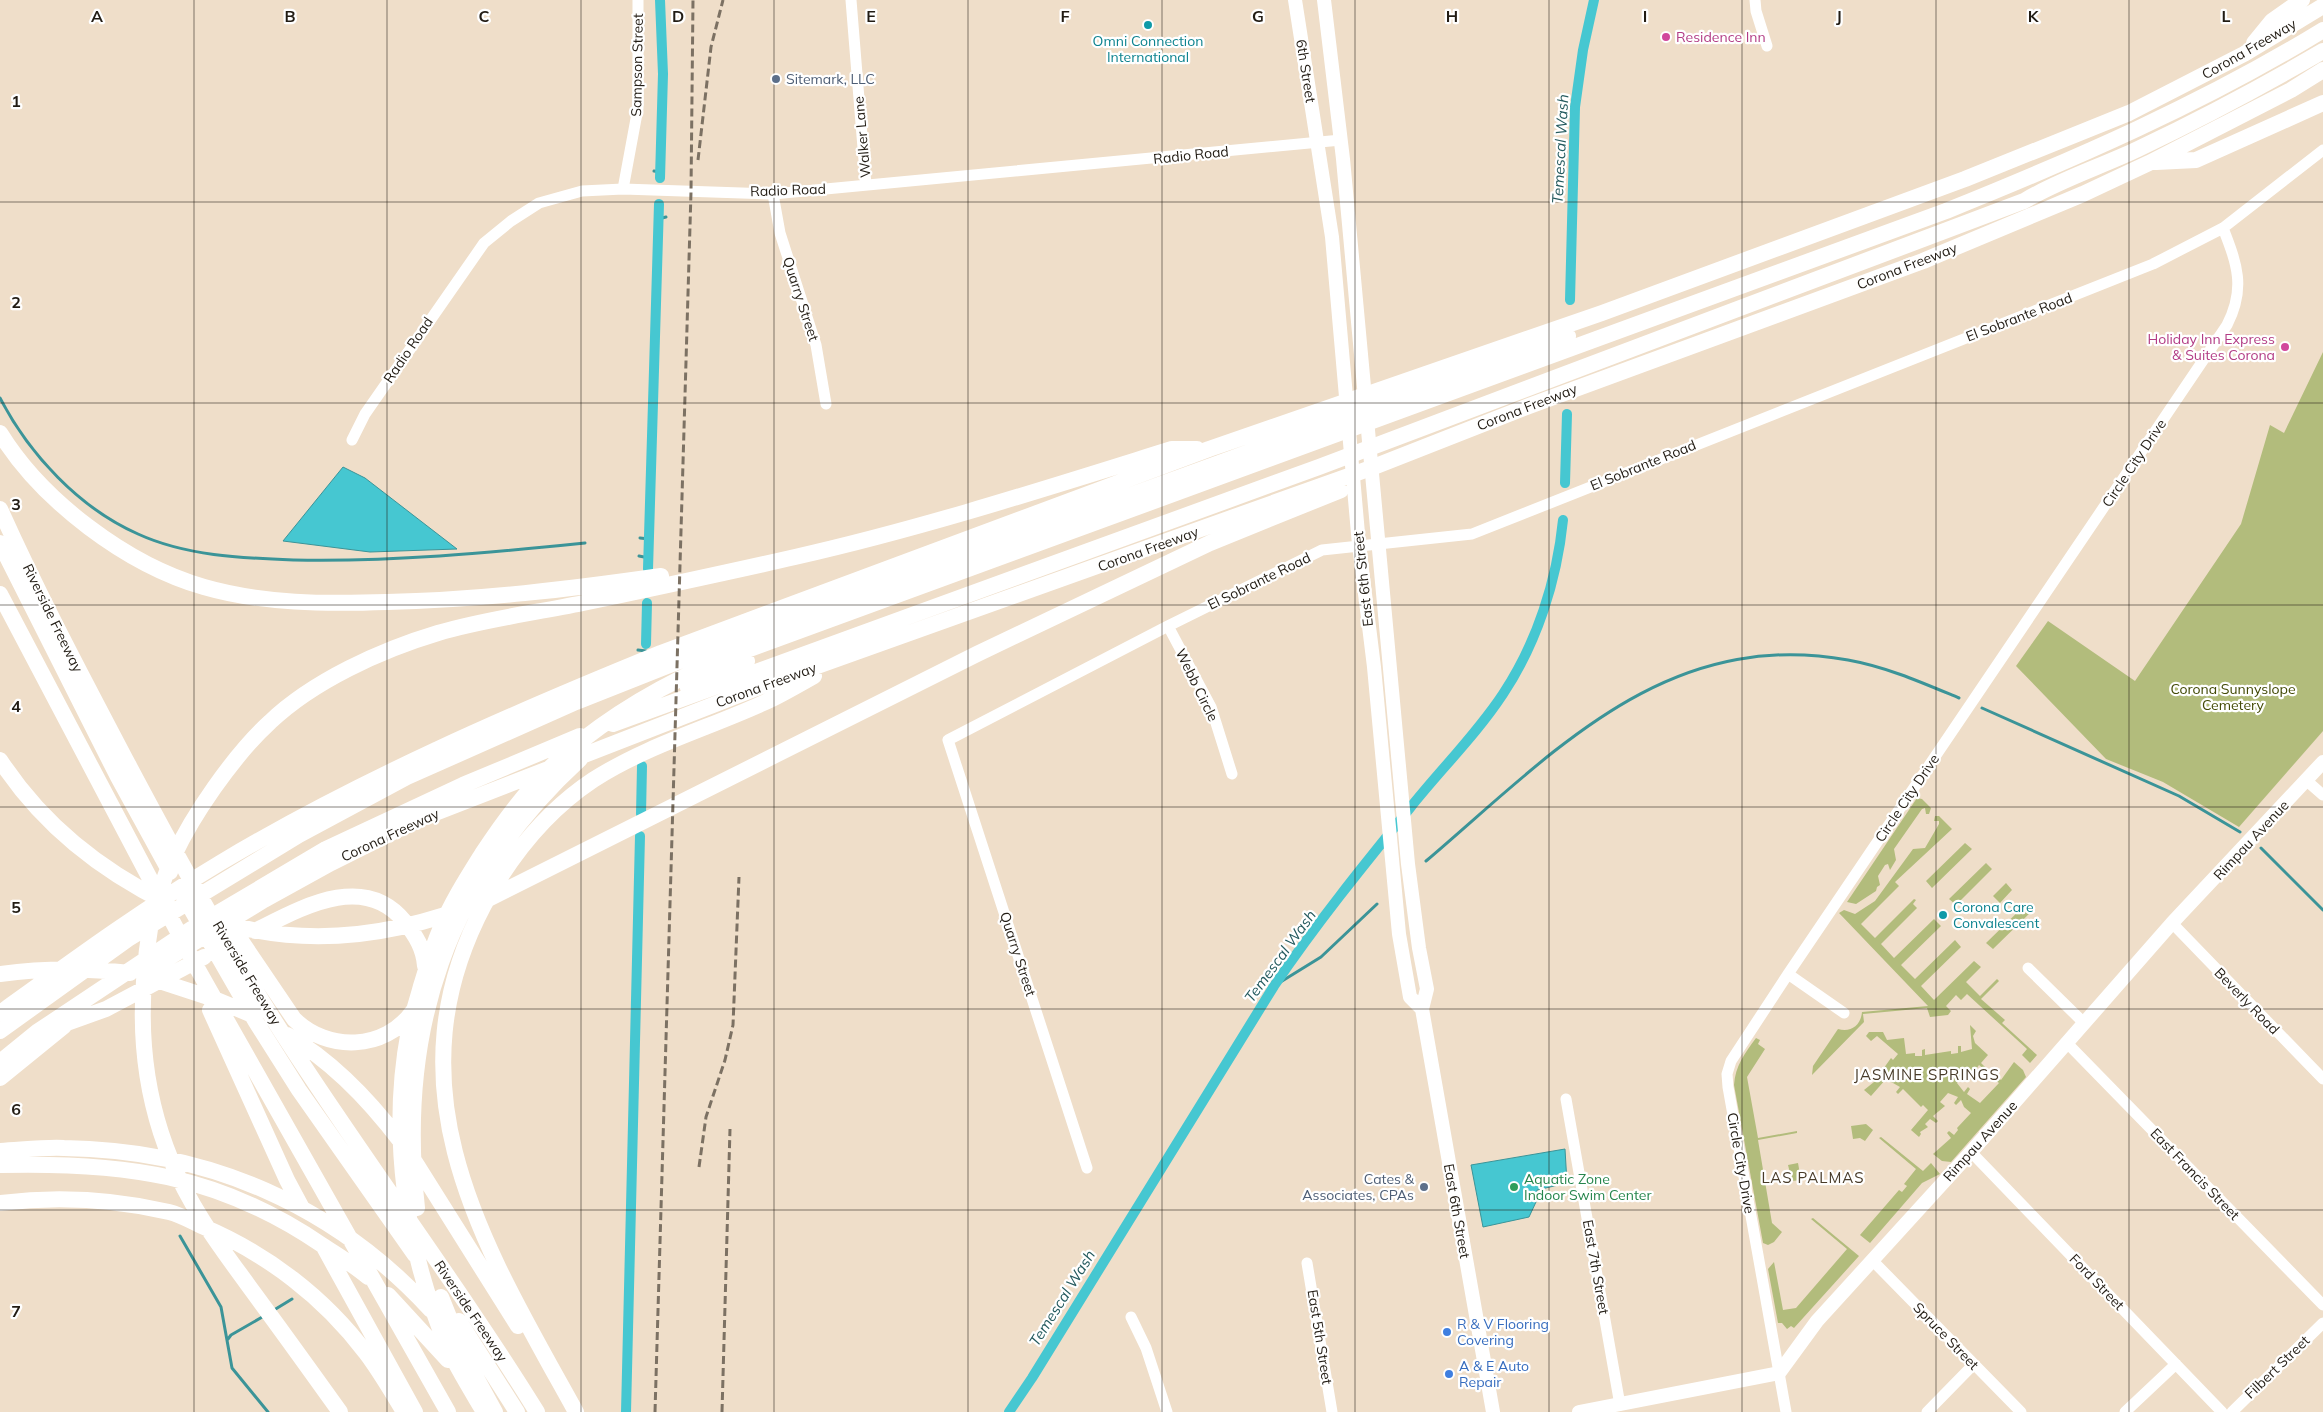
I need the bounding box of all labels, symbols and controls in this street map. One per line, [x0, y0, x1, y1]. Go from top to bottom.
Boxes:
text: A [91, 6, 103, 26]
text: B [284, 6, 296, 26]
text: C [479, 6, 490, 26]
text: D [672, 6, 684, 26]
text: E [866, 6, 876, 26]
text: F [1060, 6, 1070, 26]
text: G [1252, 6, 1264, 26]
text: H [1446, 6, 1458, 26]
text: I [1643, 6, 1647, 26]
text: J [1836, 6, 1842, 26]
text: K [2028, 6, 2040, 26]
text: L [2222, 6, 2231, 26]
street label: Sampson Street [627, 13, 647, 117]
street label: Corona Freeway [2199, 14, 2300, 83]
marker: Omni Connection International [1142, 19, 1154, 31]
place label: Residence Inn [1676, 28, 1766, 46]
marker: Residence Inn [1660, 31, 1672, 43]
place label: Omni Connection International [1093, 32, 1203, 66]
street label: 6th Street [1292, 38, 1320, 104]
place label: Sitemark, LLC [786, 70, 875, 88]
marker: Sitemark, LLC [770, 73, 782, 85]
text: 1 [11, 91, 21, 111]
water label: Temescal Wash [1548, 93, 1572, 204]
street label: Walker Lane [849, 96, 875, 178]
street label: Radio Road [1152, 142, 1230, 168]
street label: Radio Road [750, 180, 826, 200]
street label: Corona Freeway [1854, 238, 1960, 293]
street label: Quarry Street [779, 255, 823, 344]
street label: El Sobrante Road [1963, 288, 2075, 346]
text: 2 [11, 292, 21, 312]
street label: Radio Road [379, 314, 437, 386]
place label: Holiday Inn Express & Suites Corona [2147, 330, 2275, 364]
marker: Holiday Inn Express & Suites Corona [2279, 341, 2291, 353]
street label: Corona Freeway [1474, 379, 1580, 434]
street label: Circle City Drive [2098, 416, 2170, 510]
street label: El Sobrante Road [1588, 436, 1698, 494]
text: 3 [11, 494, 21, 514]
street label: Corona Freeway [1095, 522, 1201, 576]
street label: East 6th Street [1349, 530, 1377, 628]
street label: El Sobrante Road [1205, 548, 1313, 614]
street label: Riverside Freeway [19, 561, 87, 676]
street label: Webb Circle [1172, 646, 1222, 724]
street label: Corona Freeway [713, 658, 819, 712]
park label: Corona Sunnyslope Cemetery [2170, 680, 2296, 714]
text: 4 [11, 696, 21, 716]
street label: Circle City Drive [1871, 751, 1943, 845]
street label: Rimpau Avenue [2209, 796, 2293, 884]
street label: Corona Freeway [338, 804, 442, 866]
text: 5 [11, 897, 21, 917]
place label: Corona Care Convalescent [1953, 898, 2039, 932]
water label: Temescal Wash [1240, 906, 1320, 1006]
marker: Corona Care Convalescent [1937, 909, 1949, 921]
street label: Quarry Street [996, 910, 1040, 999]
street label: Riverside Freeway [209, 918, 286, 1029]
street label: Beverly Road [2211, 964, 2283, 1038]
district label: JASMINE SPRINGS [1854, 1065, 2000, 1084]
street label: Rimpau Avenue [1939, 1097, 2021, 1185]
text: 6 [11, 1099, 21, 1119]
street label: Circle City Drive [1723, 1111, 1759, 1215]
street label: East Francis Street [2147, 1124, 2244, 1224]
street label: East 6th Street [1440, 1162, 1474, 1260]
district label: LAS PALMAS [1761, 1168, 1865, 1187]
place label: Cates & Associates, CPAs [1302, 1170, 1415, 1204]
place label: Aquatic Zone Indoor Swim Center [1524, 1170, 1652, 1204]
marker: Cates & Associates, CPAs [1418, 1181, 1430, 1193]
marker: Aquatic Zone Indoor Swim Center [1508, 1181, 1520, 1193]
street label: East 7th Street [1579, 1218, 1613, 1316]
water label: Temescal Wash [1025, 1246, 1099, 1350]
street label: Ford Street [2066, 1250, 2128, 1314]
street label: Riverside Freeway [430, 1257, 512, 1366]
street label: East 5th Street [1304, 1288, 1336, 1386]
street label: Spruce Street [1909, 1298, 1983, 1374]
text: 7 [11, 1301, 21, 1321]
place label: R & V Flooring Covering [1457, 1315, 1549, 1349]
marker: R & V Flooring Covering [1441, 1326, 1453, 1338]
street label: Filbert Street [2241, 1332, 2313, 1402]
place label: A & E Auto Repair [1459, 1357, 1529, 1391]
marker: A & E Auto Repair [1443, 1368, 1455, 1380]

